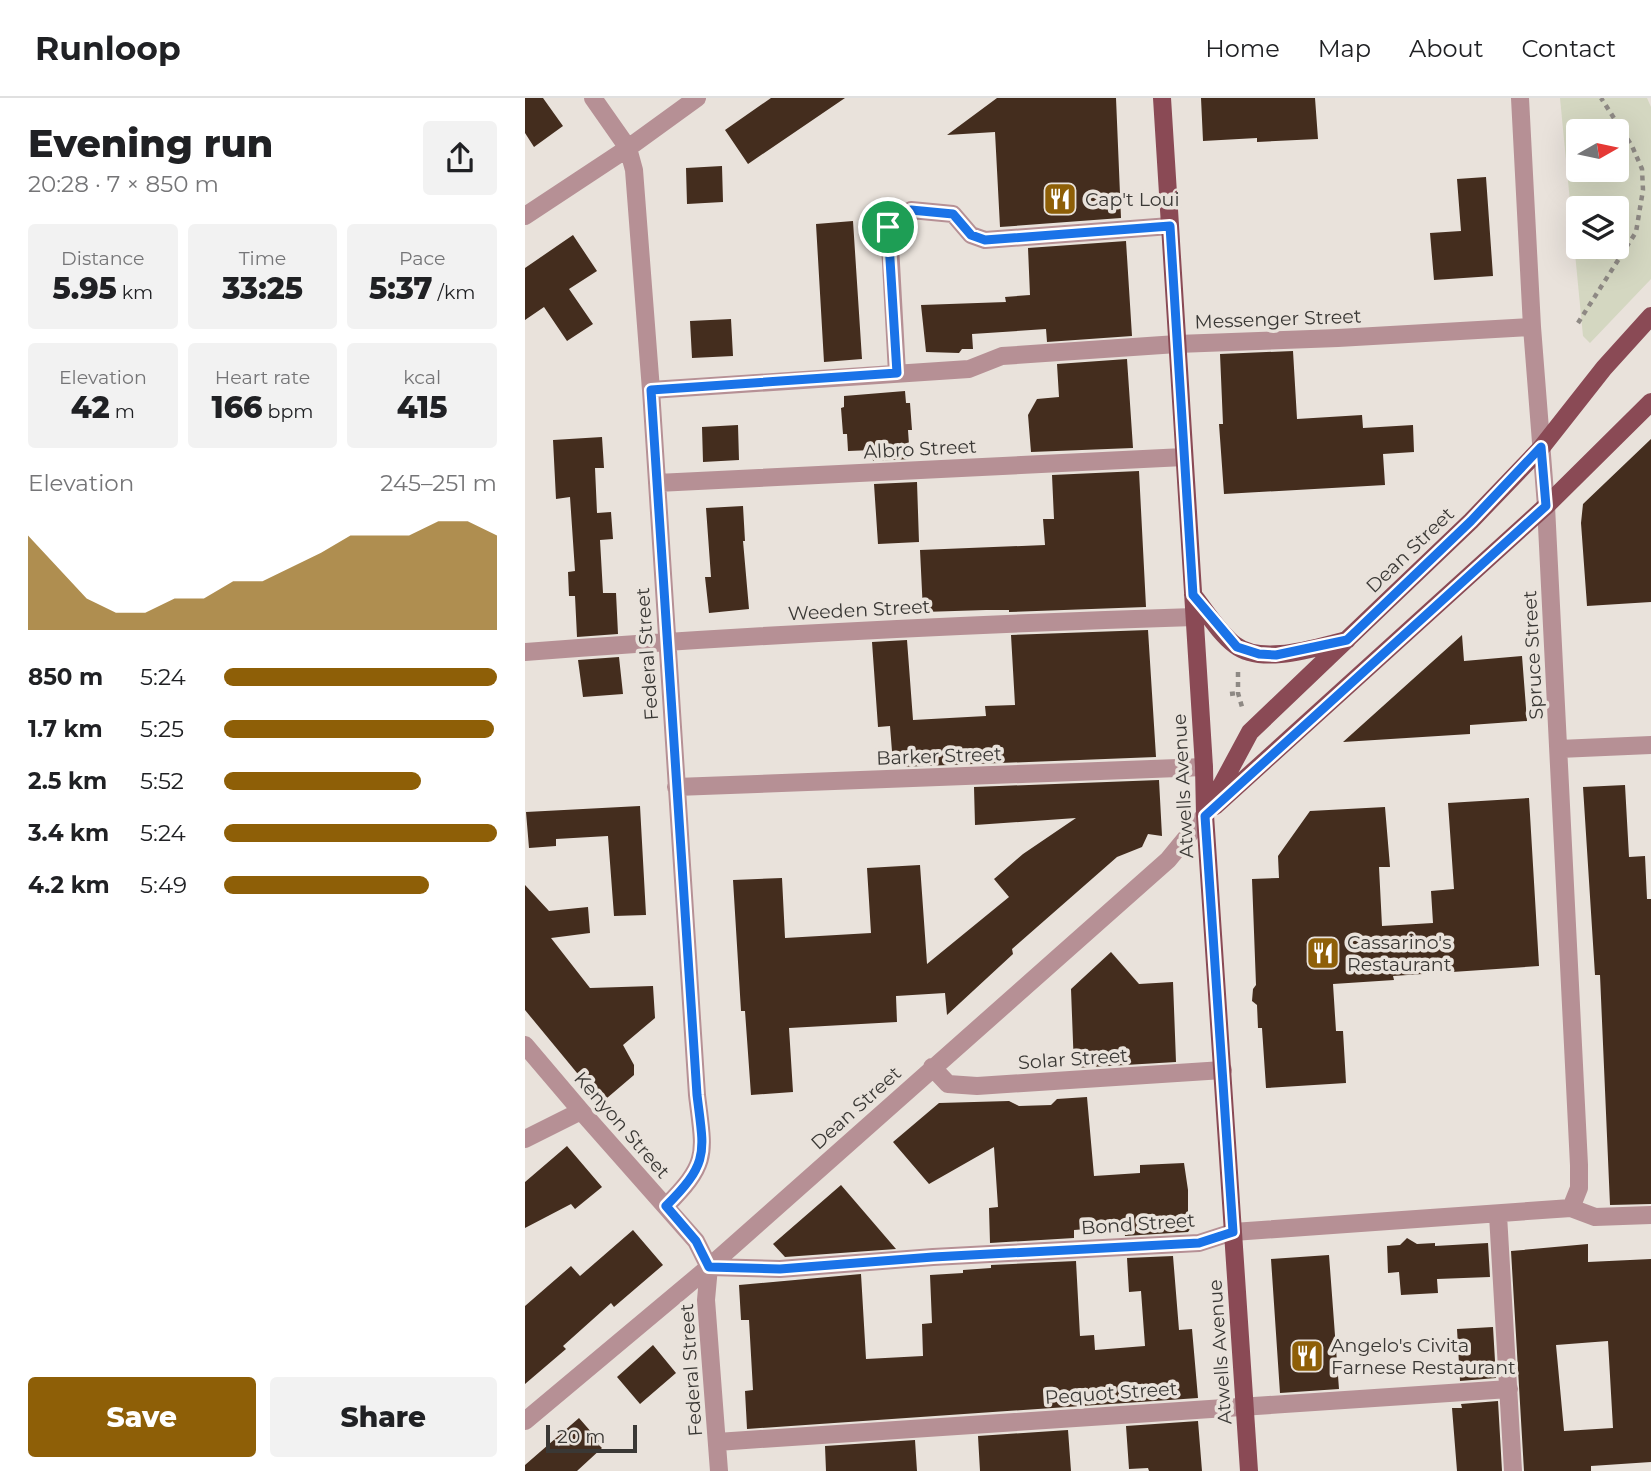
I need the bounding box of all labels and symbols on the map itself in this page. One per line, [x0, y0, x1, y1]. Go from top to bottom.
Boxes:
north arrow [1566, 119, 1629, 182]
restaurant icon: Cap't Loui [1041, 180, 1079, 218]
place label: Cap't Loui [1085, 188, 1180, 211]
pin [858, 197, 918, 257]
street label: Messenger Street [1194, 305, 1362, 333]
street label: Albro Street [863, 435, 977, 463]
street label: Dean Street [1361, 502, 1459, 598]
street label: Federal Street [631, 587, 663, 721]
street label: Spruce Street [1518, 590, 1548, 720]
street label: Weeden Street [787, 595, 931, 625]
street label: Atwells Avenue [1168, 713, 1198, 859]
street label: Barker Street [876, 742, 1002, 770]
place label: Cassarino's Restaurant [1347, 931, 1452, 976]
restaurant icon: Cassarino's Restaurant [1304, 934, 1342, 972]
street label: Solar Street [1017, 1044, 1129, 1074]
street label: Dean Street [806, 1061, 906, 1154]
street label: Kenyon Street [569, 1067, 675, 1183]
street label: Bond Street [1080, 1209, 1196, 1239]
street label: Atwells Avenue [1203, 1279, 1237, 1425]
street label: Federal Street [675, 1303, 707, 1437]
place label: Angelo's Civita Farnese Restaurant [1331, 1334, 1516, 1379]
restaurant icon: Angelo's Civita Farnese Restaurant [1288, 1337, 1326, 1375]
street label: Pequot Street [1044, 1377, 1178, 1409]
scale bar [546, 1422, 637, 1454]

